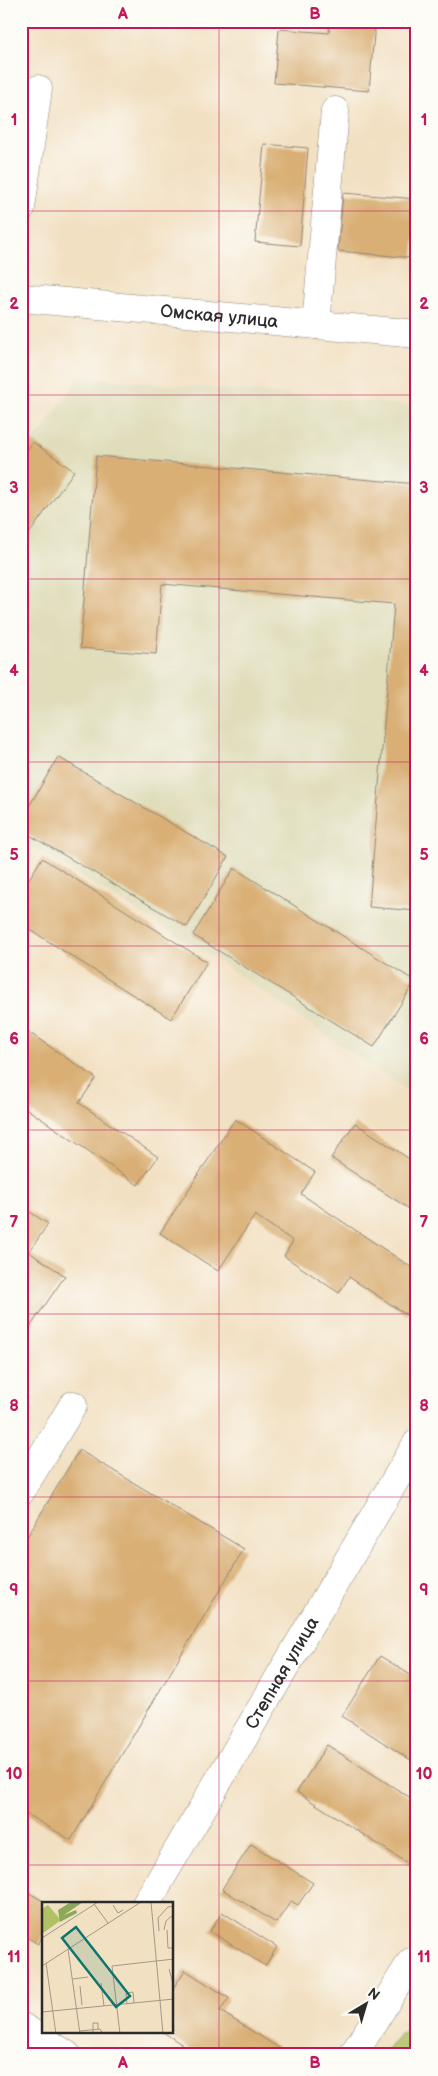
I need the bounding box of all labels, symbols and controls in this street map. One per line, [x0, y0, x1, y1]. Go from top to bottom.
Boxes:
text: A [117, 5, 128, 24]
text: B [309, 5, 321, 24]
text: 1 [11, 111, 17, 130]
text: 1 [421, 111, 427, 130]
text: 2 [9, 295, 19, 314]
text: 2 [419, 295, 429, 314]
street label: Омская улица [159, 301, 279, 332]
text: 3 [9, 479, 19, 498]
text: 3 [419, 479, 429, 498]
text: 4 [9, 662, 19, 681]
text: 4 [419, 662, 429, 681]
text: 5 [9, 846, 19, 865]
text: 5 [419, 846, 429, 865]
text: 6 [9, 1030, 19, 1049]
text: 6 [419, 1030, 429, 1049]
text: 7 [10, 1213, 19, 1232]
text: 7 [420, 1213, 429, 1232]
text: 8 [9, 1397, 19, 1416]
text: 8 [419, 1397, 429, 1416]
text: 9 [9, 1581, 19, 1600]
text: 9 [419, 1581, 429, 1600]
street label: Степная улица [241, 1613, 324, 1733]
text: 10 [6, 1765, 22, 1784]
text: 10 [416, 1765, 432, 1784]
inset map [42, 1902, 174, 2034]
text: 11 [7, 1948, 21, 1967]
text: 11 [417, 1948, 431, 1967]
north arrow [340, 1978, 390, 2028]
text: N [364, 1984, 383, 2004]
text: A [117, 2054, 128, 2073]
text: B [309, 2054, 321, 2073]

